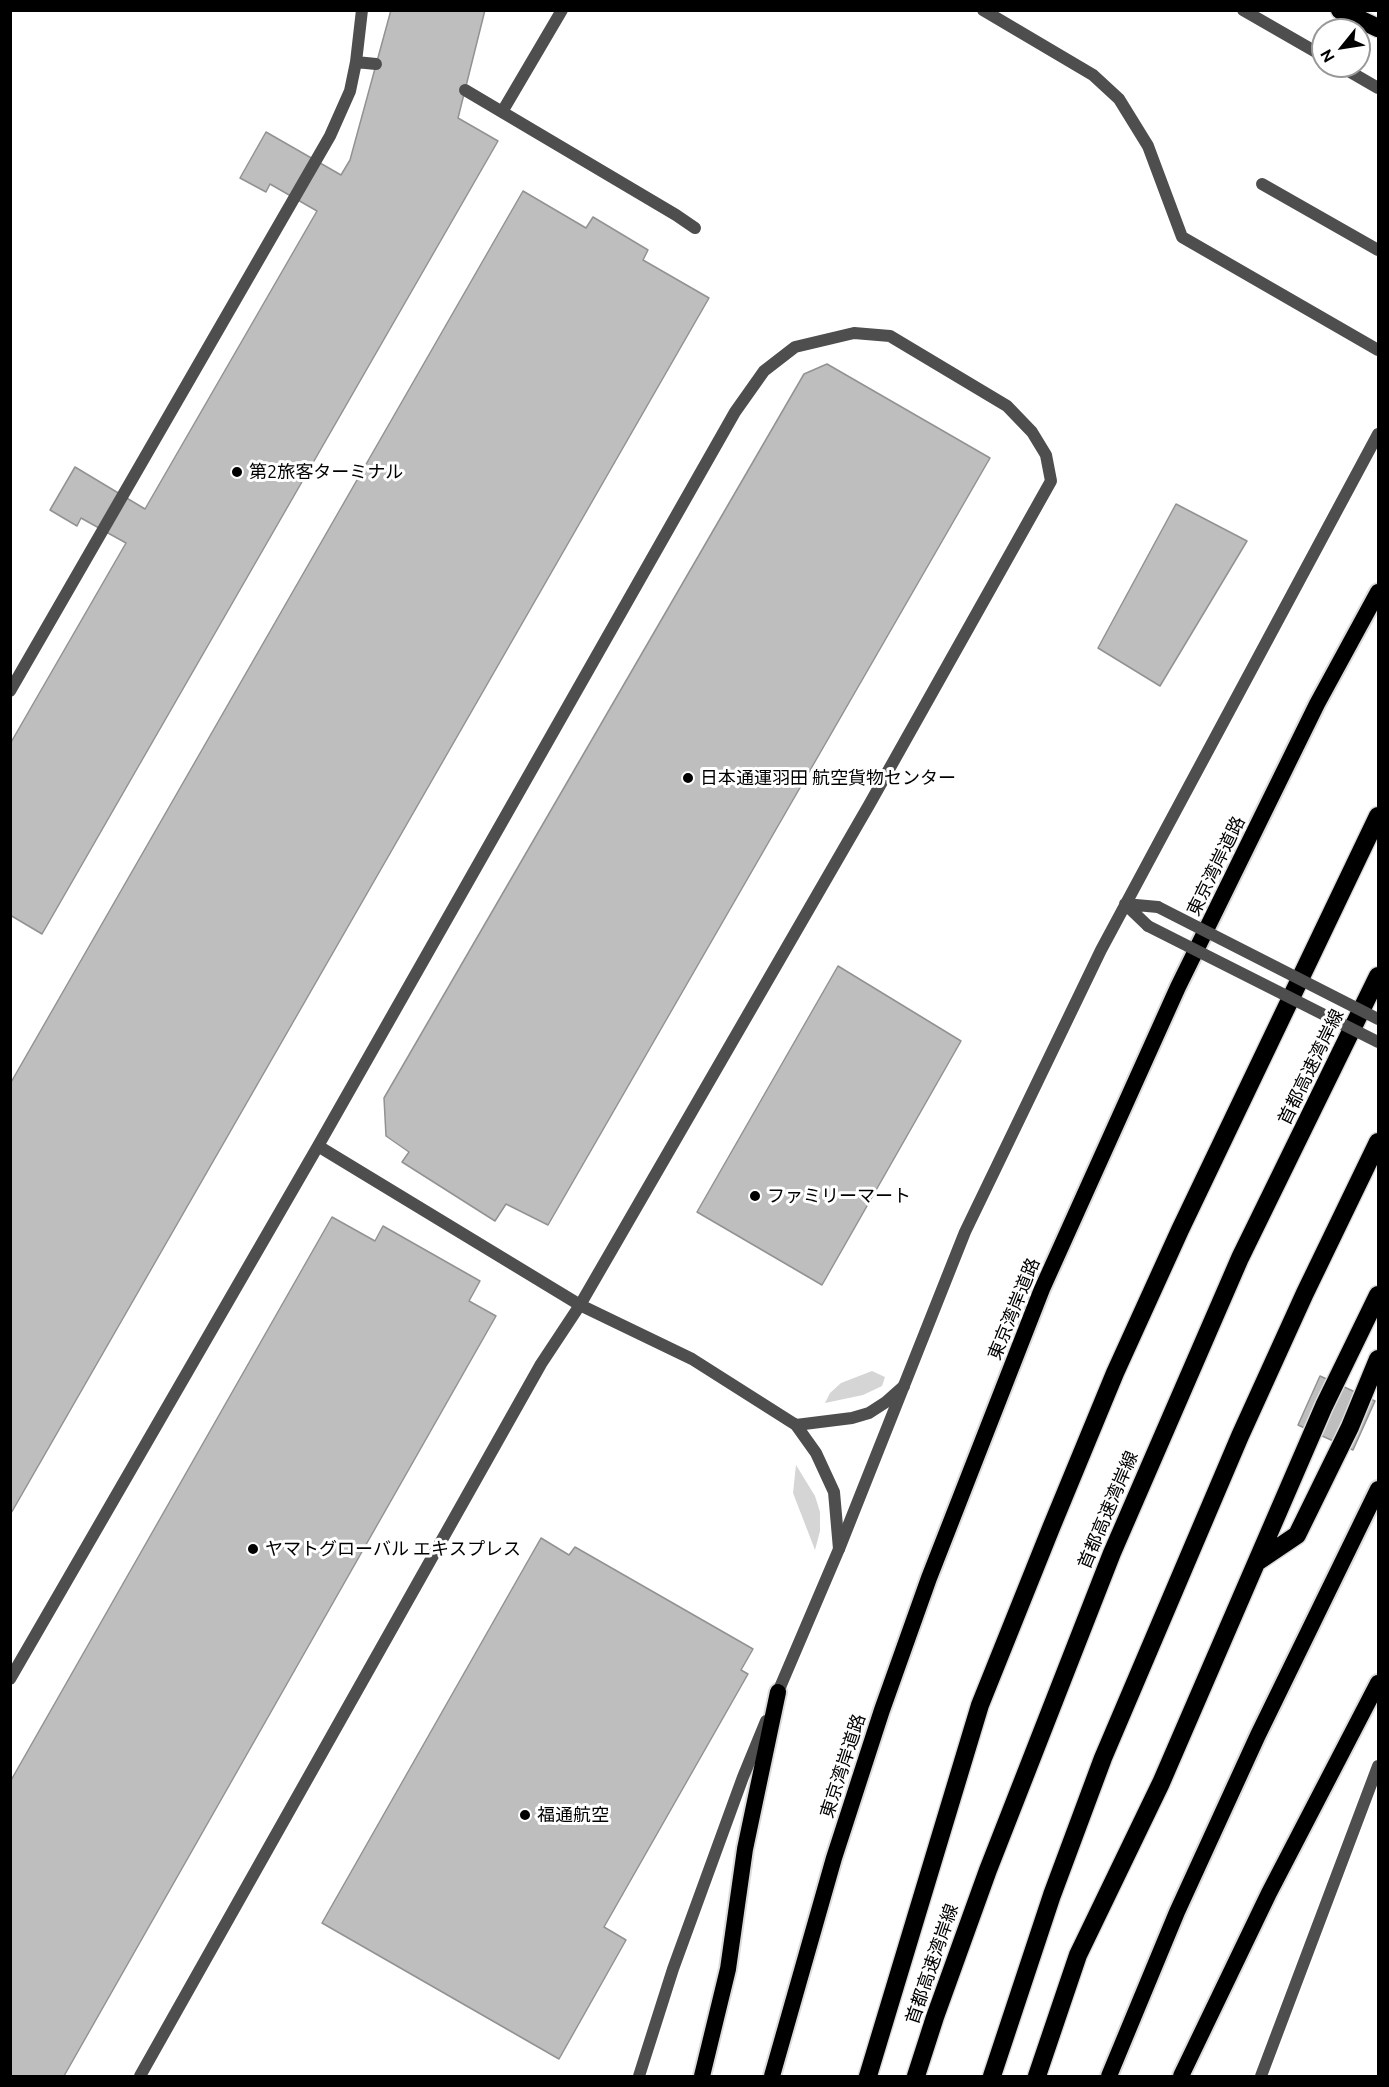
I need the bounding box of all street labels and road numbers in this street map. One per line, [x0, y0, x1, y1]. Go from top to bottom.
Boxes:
street label: 東京湾岸道路 [1183, 813, 1249, 919]
street label: 首都高速湾岸線 [1274, 1006, 1348, 1128]
street label: 東京湾岸道路 [984, 1255, 1044, 1363]
street label: 首都高速湾岸線 [1073, 1448, 1143, 1572]
street label: 東京湾岸道路 [816, 1711, 870, 1821]
street label: 首都高速湾岸線 [901, 1901, 963, 2027]

